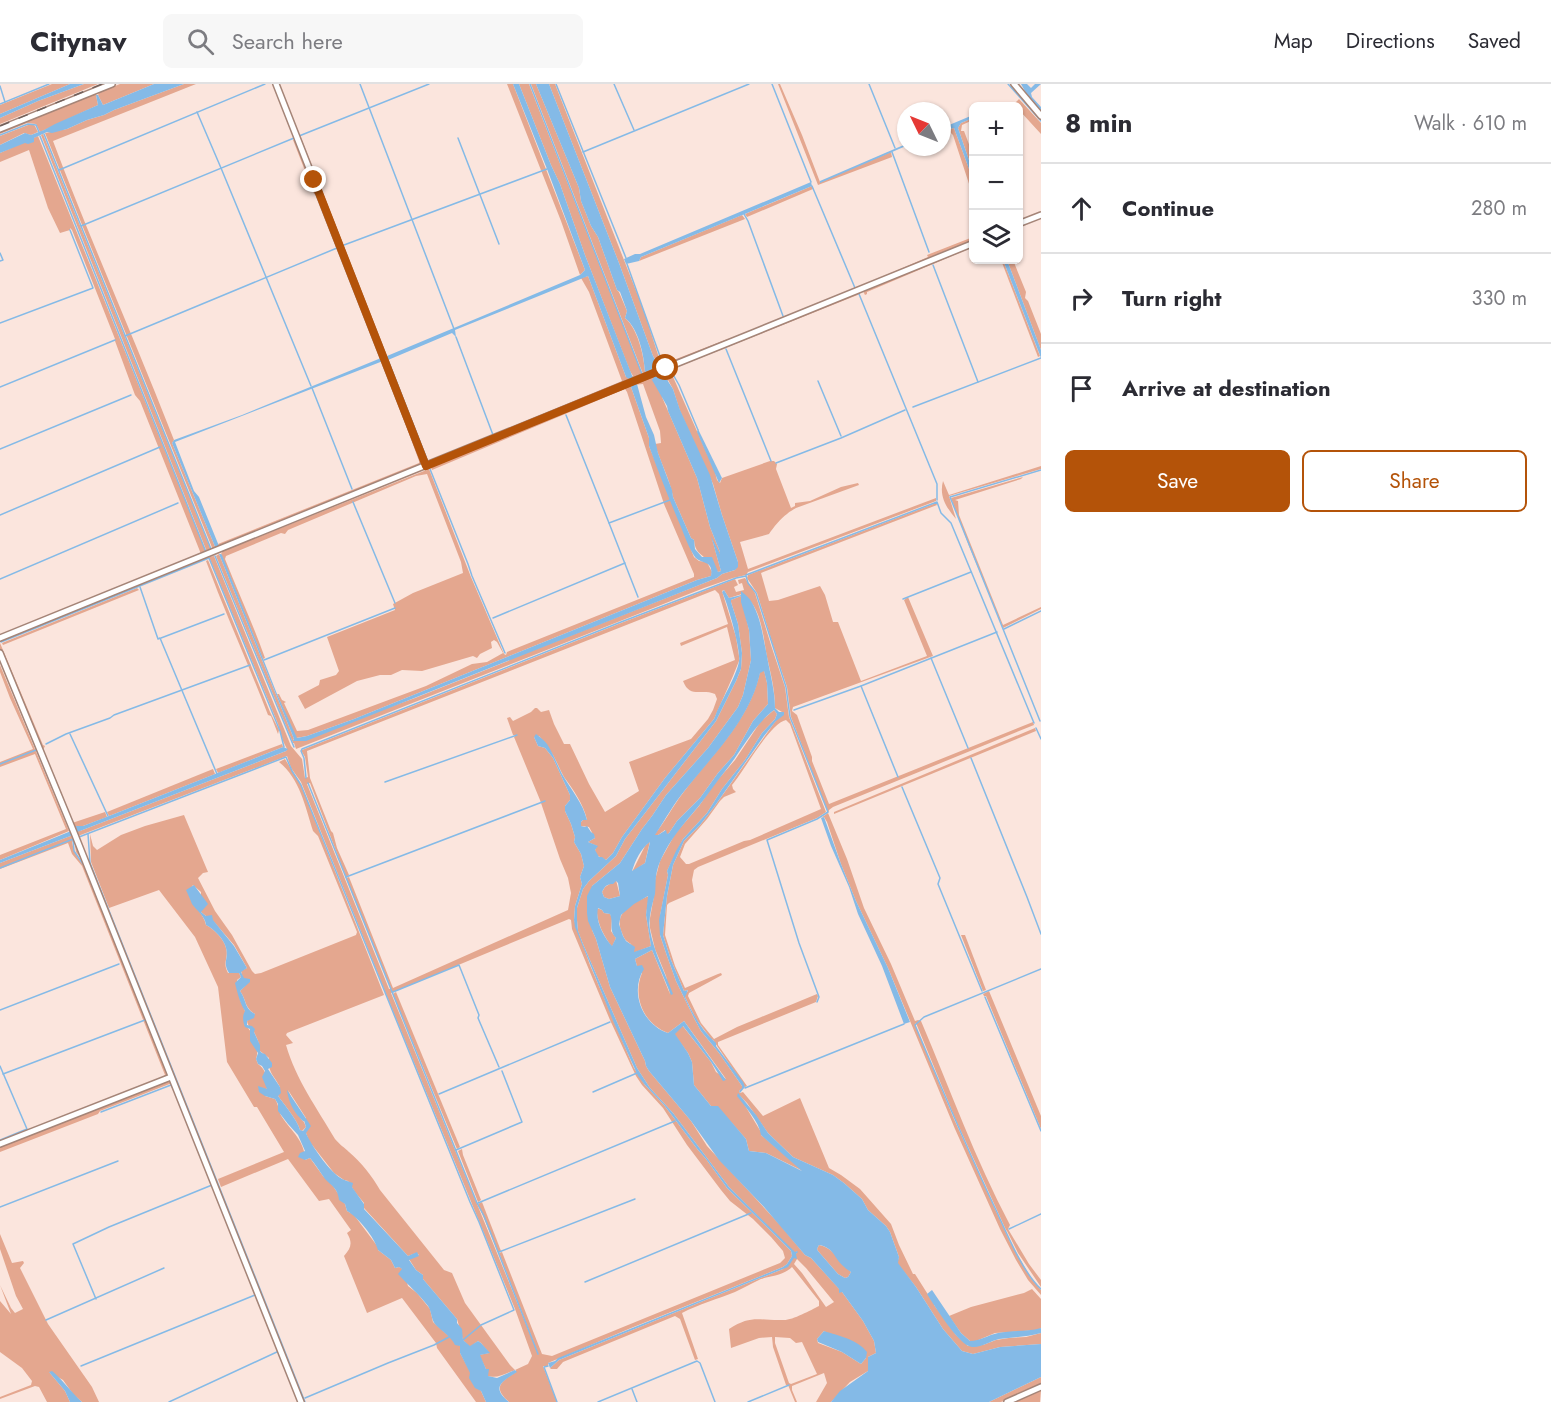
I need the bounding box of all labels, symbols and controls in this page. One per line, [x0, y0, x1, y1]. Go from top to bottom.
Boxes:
search box [163, 14, 583, 68]
text: Citynav [30, 21, 127, 62]
icon: search [184, 25, 217, 58]
text: Search here [232, 25, 343, 57]
text: Map [1274, 26, 1313, 56]
text: Directions [1346, 26, 1435, 56]
text: Saved [1468, 26, 1521, 56]
north arrow [897, 102, 951, 156]
map controls [969, 102, 1023, 264]
button: + [969, 102, 1023, 156]
text: 8 min [1065, 104, 1133, 142]
text: Walk · 610 m [1414, 109, 1527, 138]
button: − [969, 156, 1023, 210]
route end [300, 166, 326, 192]
icon: ahead [1065, 192, 1098, 225]
text: Continue [1122, 192, 1214, 224]
text: 280 m [1471, 194, 1527, 223]
button: layers [969, 210, 1023, 264]
icon: right [1065, 282, 1098, 315]
text: Turn right [1122, 282, 1222, 314]
text: 330 m [1472, 284, 1527, 313]
route start [652, 354, 678, 380]
icon: arrive [1065, 372, 1098, 405]
text: Arrive at destination [1122, 372, 1331, 404]
button: Save [1065, 450, 1290, 512]
button: Share [1302, 450, 1527, 512]

